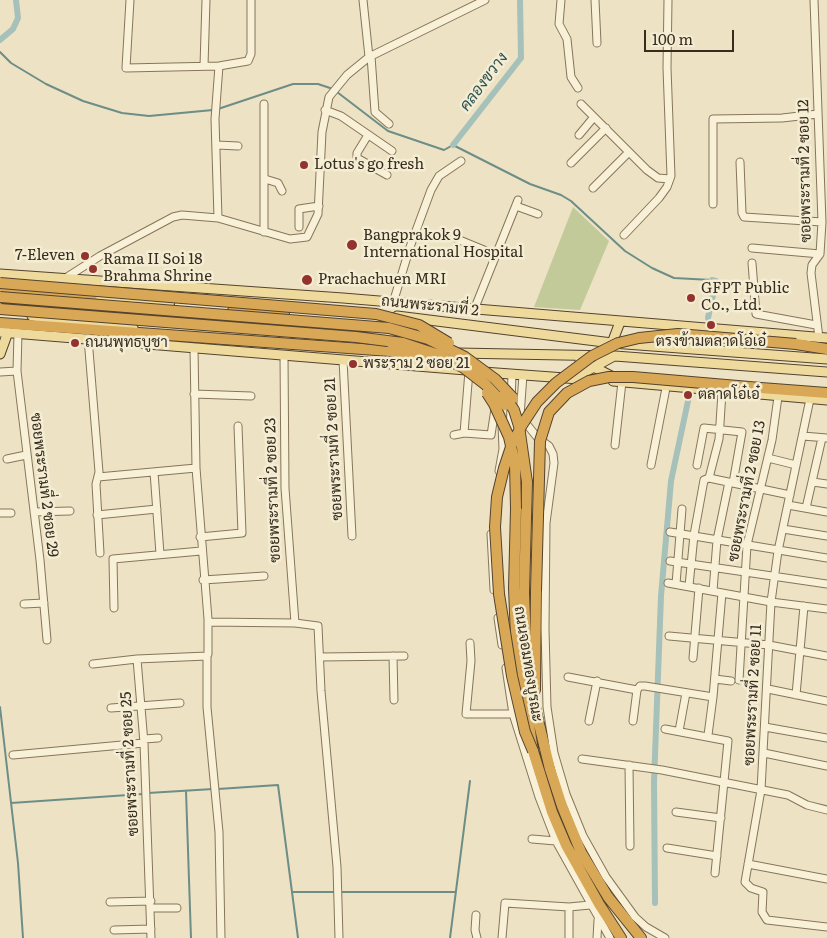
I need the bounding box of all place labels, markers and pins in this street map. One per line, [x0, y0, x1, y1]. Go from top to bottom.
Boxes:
place label: Lotus's go fresh [314, 156, 424, 174]
marker: Lotus's go fresh [298, 159, 310, 171]
place label: Bangprakok 9 International Hospital [363, 227, 523, 262]
marker: Bangprakok 9 International Hospital [345, 238, 359, 252]
place label: 7-Eleven [15, 247, 75, 265]
marker: 7-Eleven [79, 250, 91, 262]
place label: Rama II Soi 18 Brahma Shrine [103, 251, 212, 286]
marker: Rama II Soi 18 Brahma Shrine [87, 263, 99, 275]
place label: Prachachuen MRI [318, 271, 446, 289]
marker: Prachachuen MRI [300, 273, 314, 287]
place label: GFPT Public Co., Ltd. [701, 280, 789, 315]
marker: GFPT Public Co., Ltd. [685, 292, 697, 304]
marker: ตรงข้ามตลาดโอ๋เอ๋ [705, 319, 717, 331]
place label: ตรงข้ามตลาดโอ๋เอ๋ [656, 333, 766, 351]
place label: ถนนพุทธบูชา [85, 334, 168, 352]
marker: ถนนพุทธบูชา [69, 337, 81, 349]
place label: พระราม 2 ซอย 21 [363, 355, 470, 373]
marker: พระราม 2 ซอย 21 [347, 358, 359, 370]
place label: ตลาดโอ๋เอ๋ [698, 386, 760, 404]
marker: ตลาดโอ๋เอ๋ [682, 389, 694, 401]

